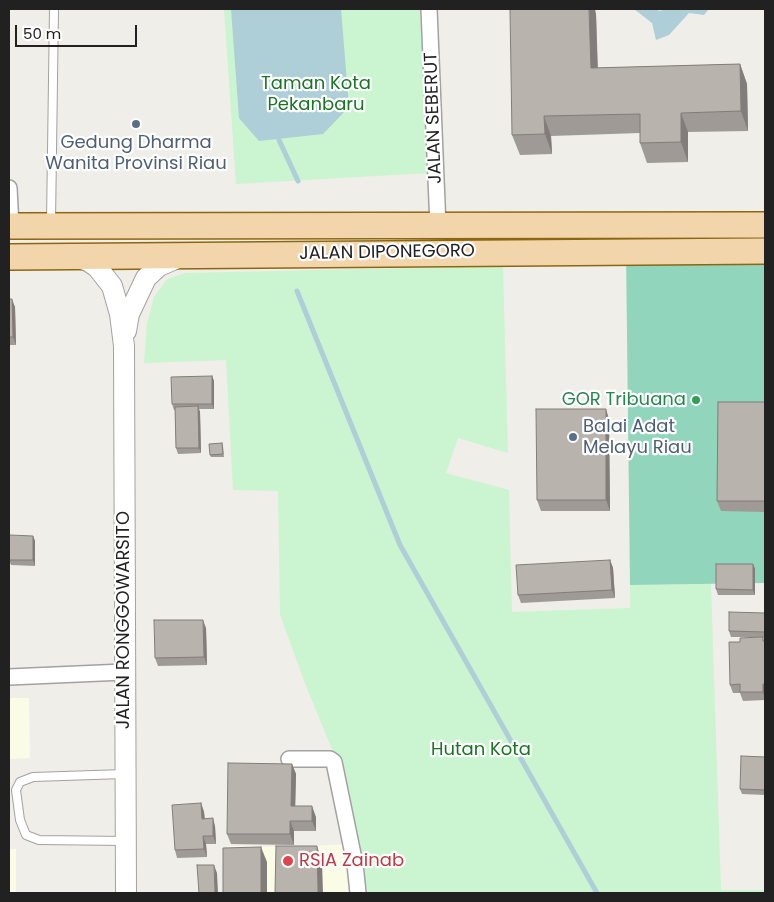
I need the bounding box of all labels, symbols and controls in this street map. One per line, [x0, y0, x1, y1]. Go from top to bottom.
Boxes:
scale bar [18, 15, 140, 47]
text: 50 m [23, 23, 61, 44]
street label: JALAN SEBERUT [421, 52, 447, 184]
park label: Taman Kota Pekanbaru [261, 73, 371, 116]
marker: Gedung Dharma Wanita Provinsi Riau [130, 118, 142, 130]
place label: Gedung Dharma Wanita Provinsi Riau [45, 132, 227, 174]
street label: JALAN DIPONEGORO [299, 241, 475, 265]
place label: GOR Tribuana [562, 389, 686, 411]
marker: GOR Tribuana [690, 394, 702, 406]
place label: Balai Adat Melayu Riau [583, 416, 692, 458]
marker: Balai Adat Melayu Riau [567, 431, 579, 443]
street label: JALAN RONGGOWARSITO [113, 511, 135, 729]
park label: Hutan Kota [431, 739, 531, 761]
place label: RSIA Zainab [299, 850, 404, 872]
marker: RSIA Zainab [281, 854, 295, 868]

